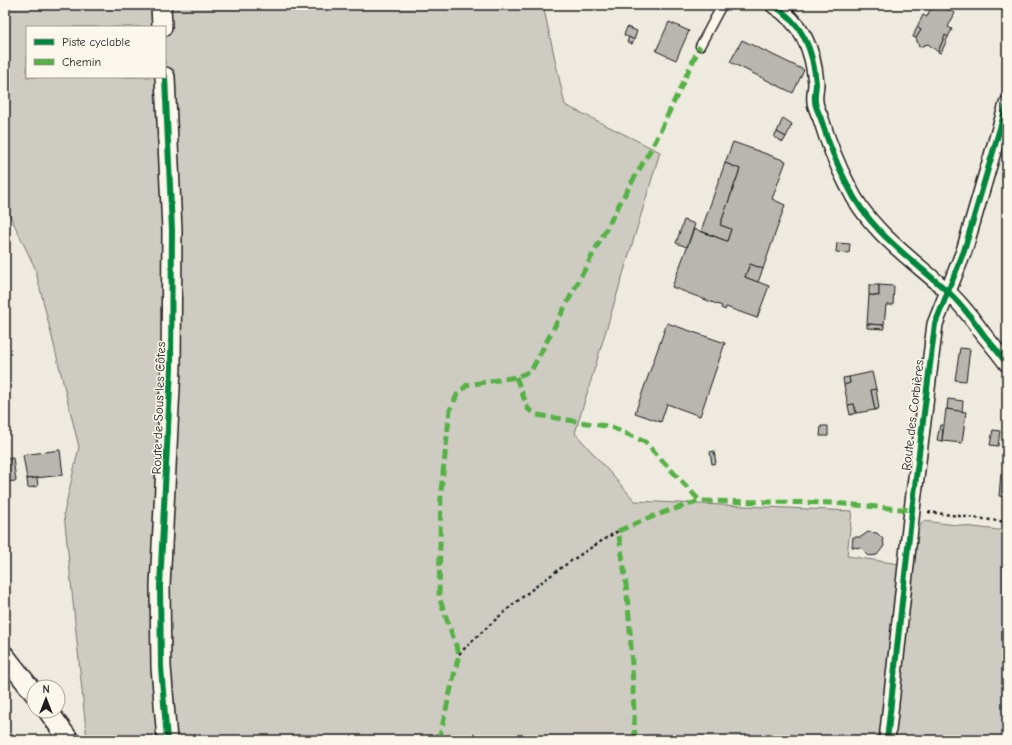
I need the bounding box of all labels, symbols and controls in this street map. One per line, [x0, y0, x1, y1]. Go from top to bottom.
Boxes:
legend [26, 26, 166, 78]
text: Piste cyclable [62, 35, 130, 49]
text: Chemin [62, 55, 101, 69]
street label: Route de Sous les Côtes [149, 341, 168, 475]
street label: Route des Corbières [898, 359, 927, 471]
north arrow [26, 679, 66, 719]
text: N [42, 683, 50, 696]

